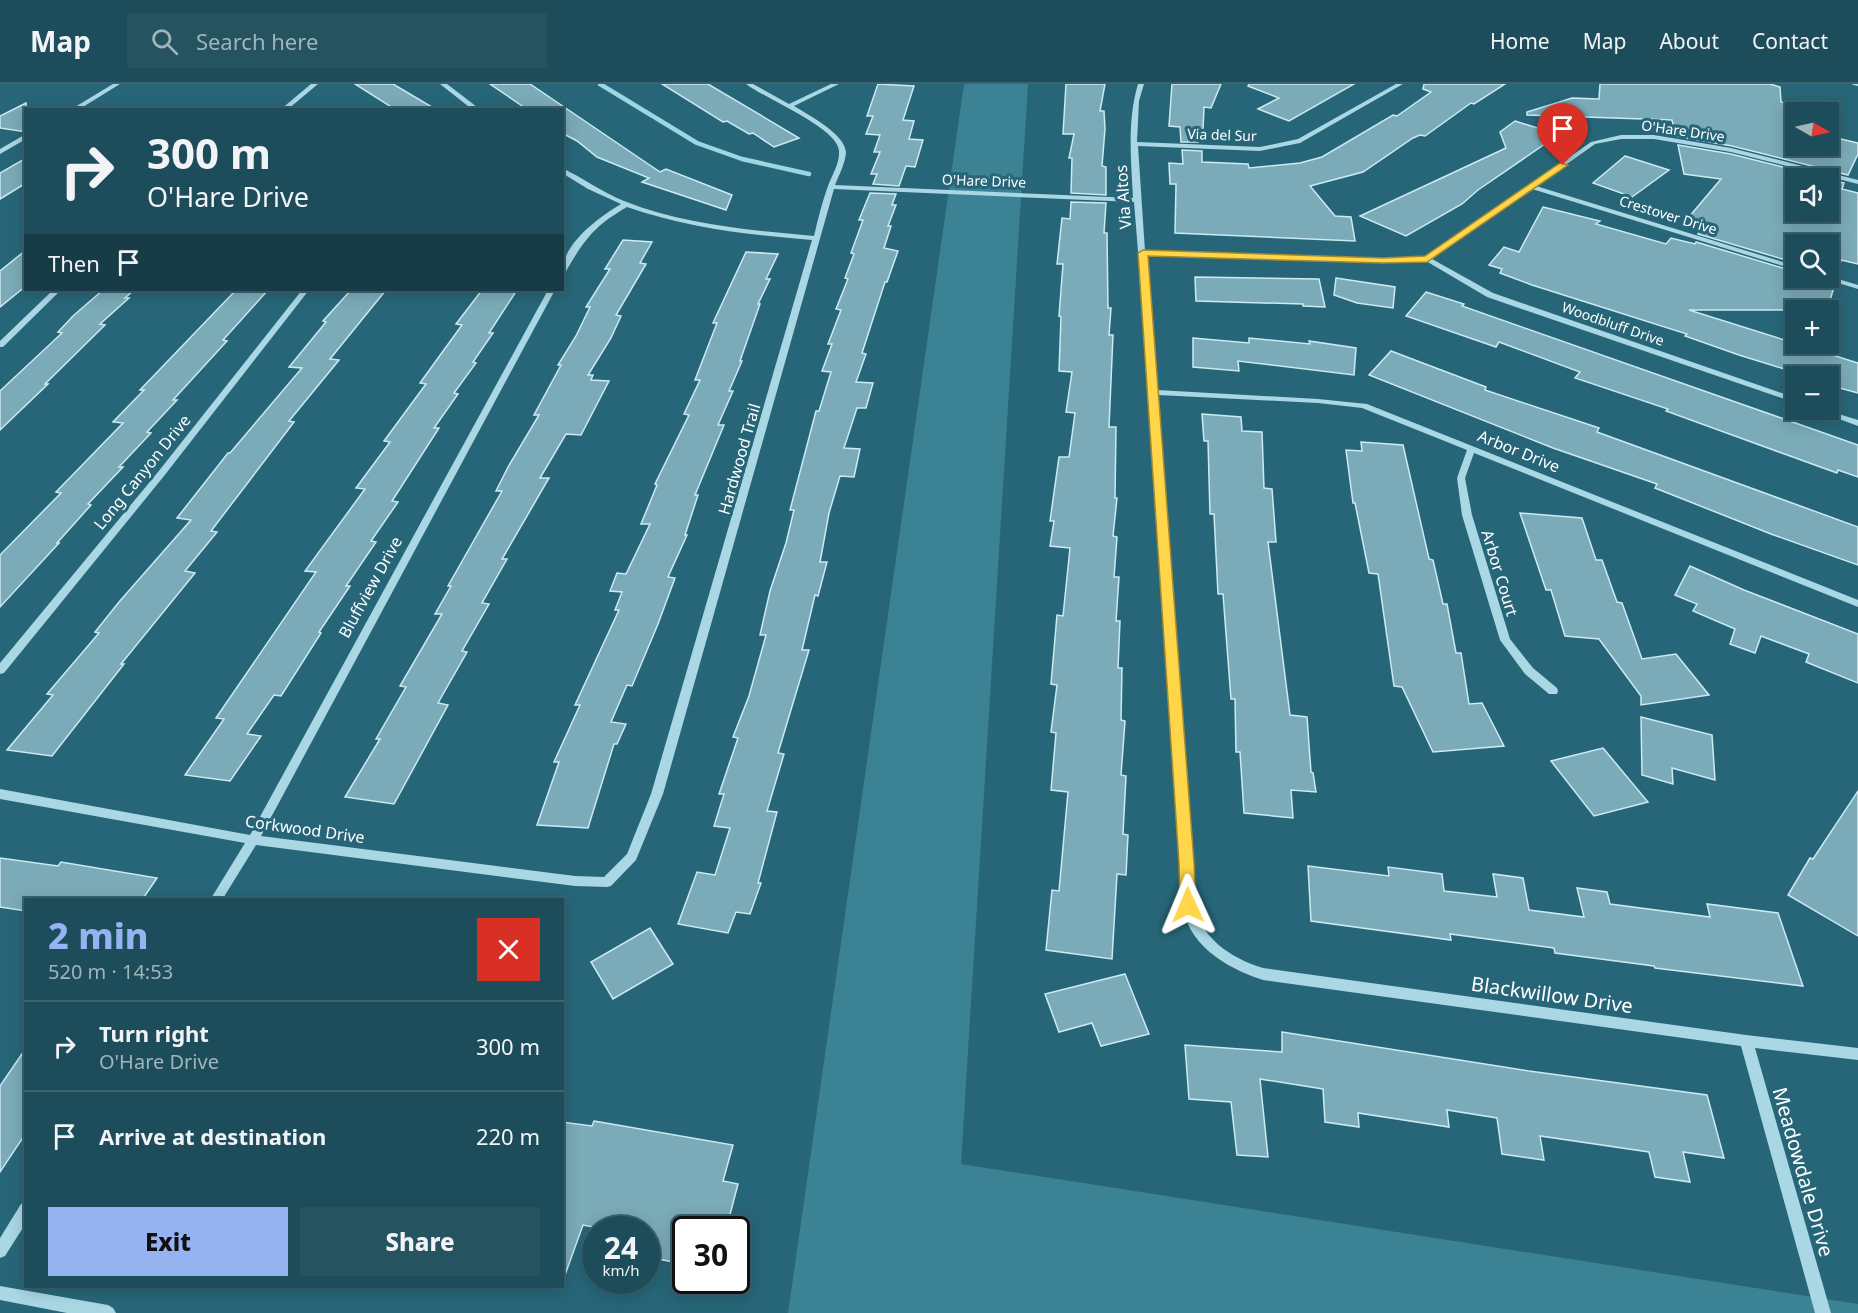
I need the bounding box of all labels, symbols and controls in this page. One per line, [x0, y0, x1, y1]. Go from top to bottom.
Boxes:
search box [127, 14, 547, 68]
text: Map [30, 22, 91, 60]
icon: search [148, 25, 181, 58]
text: Search here [196, 26, 318, 56]
text: Home [1490, 27, 1550, 55]
text: Map [1583, 27, 1626, 55]
text: About [1659, 27, 1719, 55]
text: Contact [1752, 27, 1828, 55]
north arrow [1785, 102, 1839, 156]
map controls [1785, 102, 1839, 420]
pin [1537, 103, 1588, 165]
icon: arrive [1546, 112, 1579, 145]
street label: O'Hare Drive [1640, 115, 1726, 146]
text: 300 m [147, 124, 271, 181]
street label: Via del Sur [1187, 124, 1257, 145]
icon: right [48, 132, 126, 210]
street label: Via Altos [1110, 164, 1136, 230]
button: sound [1785, 168, 1839, 222]
street label: O'Hare Drive [942, 170, 1026, 191]
text: O'Hare Drive [147, 178, 309, 215]
street label: Crestover Drive [1617, 191, 1719, 238]
button: search [1785, 234, 1839, 288]
icon: arrive [112, 246, 145, 279]
text: Then [48, 248, 100, 278]
street label: Woodbluff Drive [1559, 297, 1667, 350]
button: + [1785, 300, 1839, 354]
button: − [1785, 366, 1839, 420]
street label: Hardwood Trail [713, 401, 765, 517]
street label: Long Canyon Drive [89, 410, 195, 534]
street label: Arbor Drive [1475, 425, 1563, 477]
street label: Arbor Court [1476, 527, 1524, 619]
street label: Bluffview Drive [333, 532, 407, 642]
street label: Corkwood Drive [244, 810, 366, 848]
position arrow [1156, 873, 1220, 937]
text: 2 min [48, 911, 149, 960]
button: close [477, 918, 540, 981]
text: 520 m · 14:53 [48, 958, 173, 985]
street label: Blackwillow Drive [1470, 970, 1635, 1019]
text: Turn right [99, 1018, 209, 1048]
icon: right [48, 1030, 81, 1063]
text: 300 m [476, 1031, 540, 1061]
text: O'Hare Drive [99, 1048, 219, 1075]
street label: Meadowdale Drive [1766, 1084, 1841, 1260]
icon: arrive [48, 1120, 81, 1153]
text: Arrive at destination [99, 1121, 326, 1151]
text: 220 m [476, 1121, 540, 1151]
button: Exit [48, 1207, 288, 1276]
button: Share [300, 1207, 540, 1276]
speed limit sign: 30 [672, 1216, 750, 1294]
text: 24 [604, 1227, 638, 1268]
text: km/h [603, 1260, 639, 1280]

